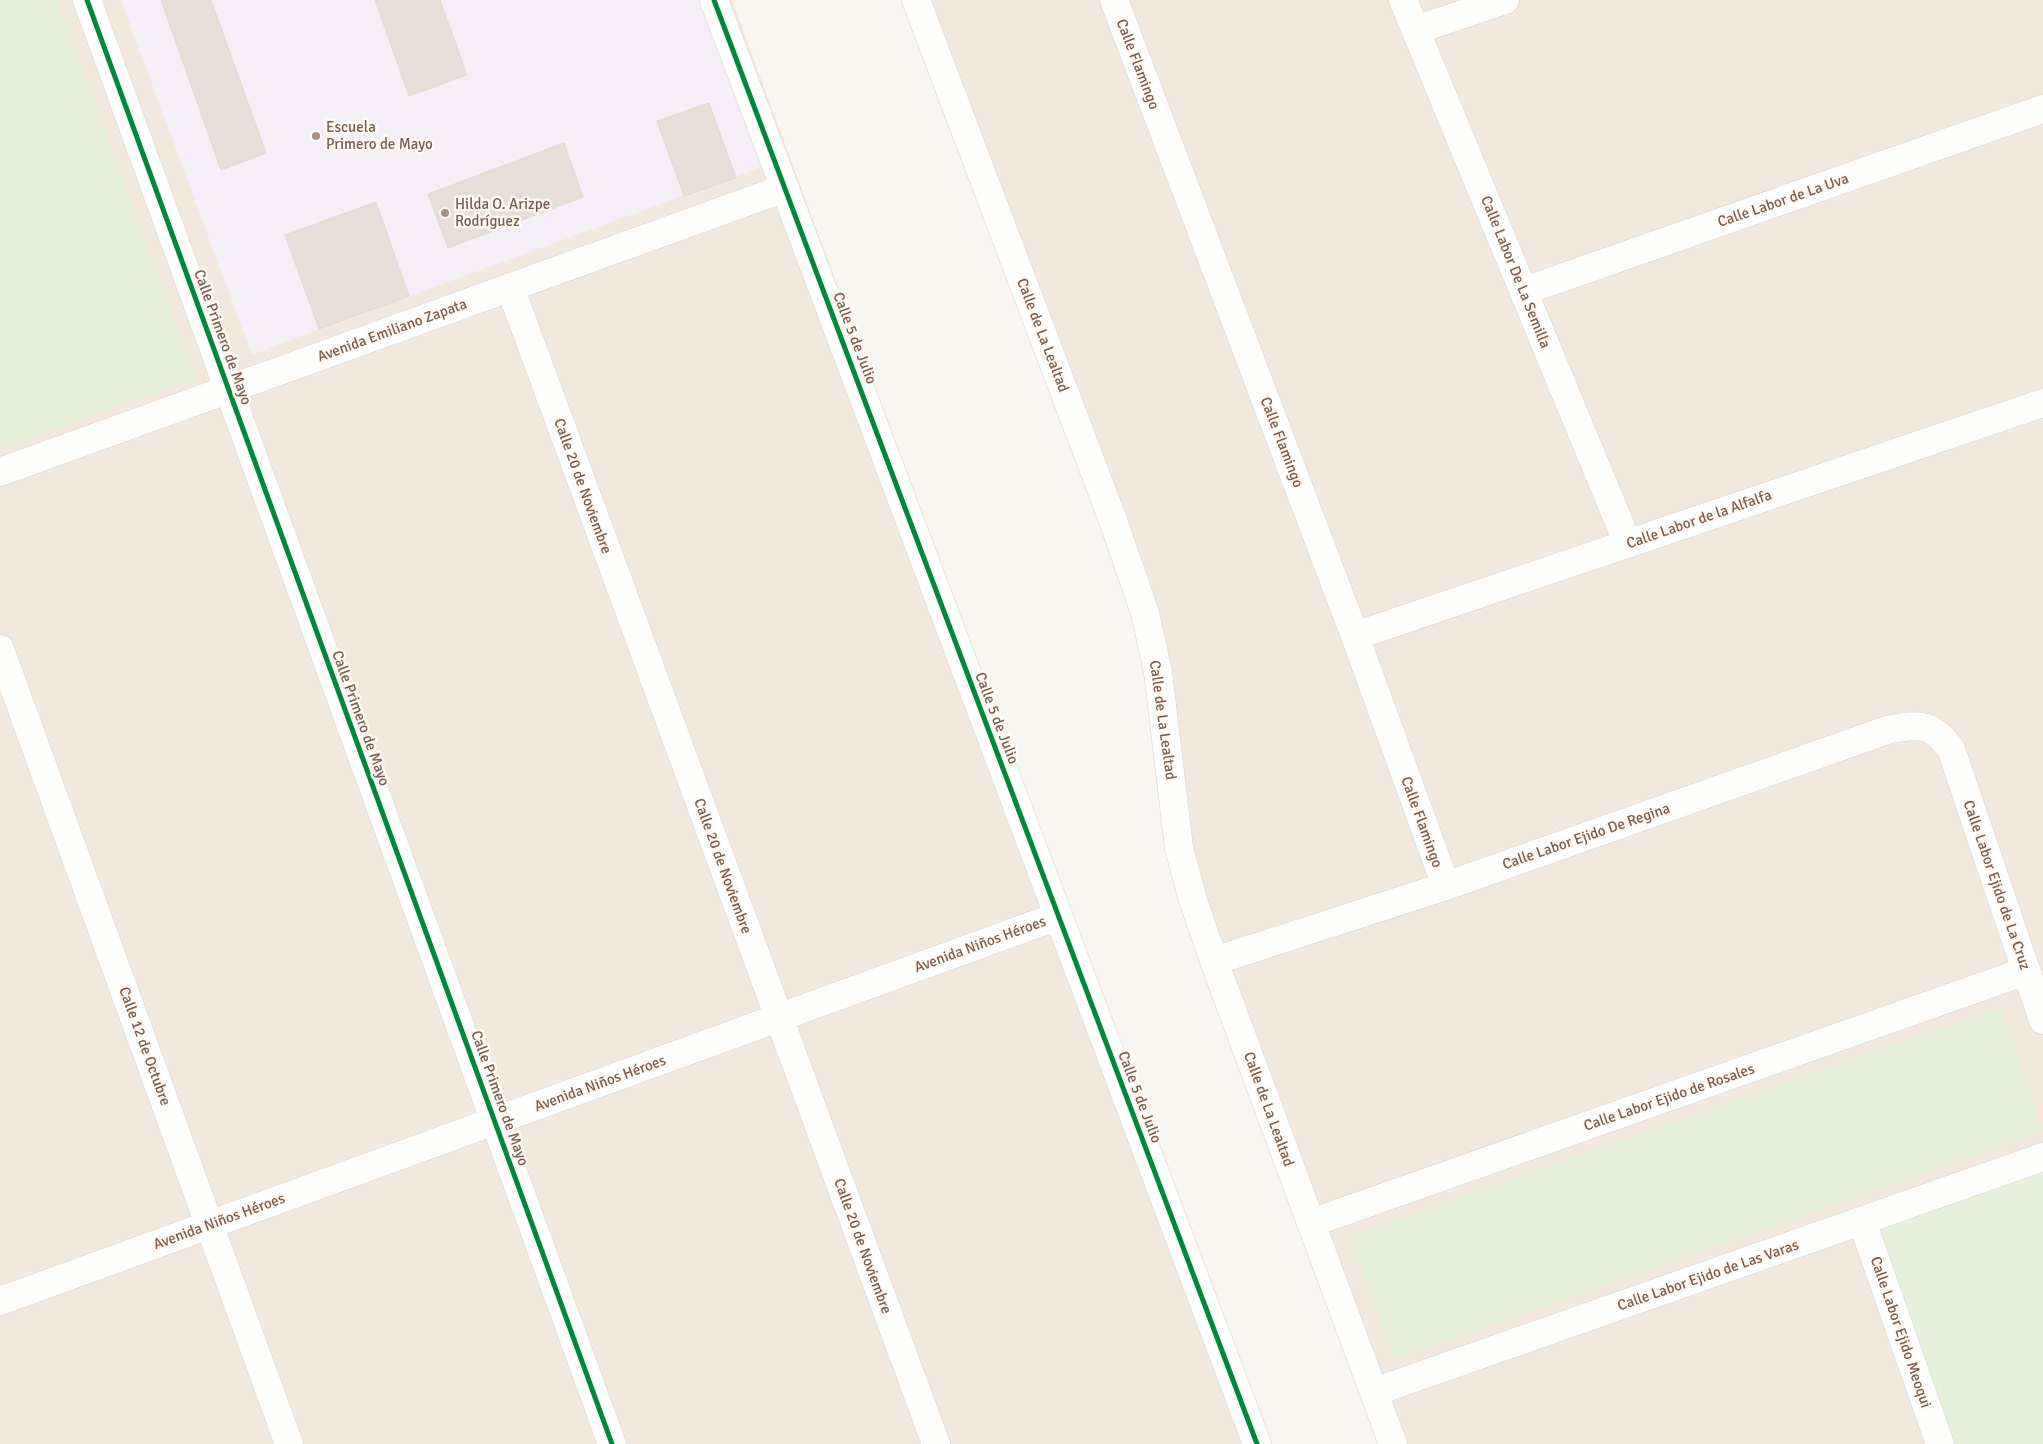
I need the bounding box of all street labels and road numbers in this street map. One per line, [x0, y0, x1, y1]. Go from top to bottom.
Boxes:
street label: Calle Flamingo [1112, 16, 1164, 112]
street label: Calle Labor de La Uva [1715, 169, 1851, 231]
street label: Calle Labor De La Semilla [1477, 193, 1555, 351]
street label: Calle Primero de Mayo [190, 267, 256, 407]
street label: Calle de La Lealtad [1013, 275, 1073, 395]
street label: Calle 5 de Julio [829, 289, 881, 387]
street label: Avenida Emiliano Zapata [315, 295, 469, 365]
street label: Calle Flamingo [1256, 394, 1308, 490]
street label: Calle 20 de Noviembre [550, 416, 616, 556]
street label: Calle Labor de la Alfalfa [1624, 486, 1774, 552]
street label: Calle Primero de Mayo [328, 648, 394, 788]
street label: Calle de La Lealtad [1146, 659, 1180, 781]
street label: Calle 5 de Julio [971, 669, 1023, 767]
street label: Calle Flamingo [1397, 774, 1447, 870]
street label: Calle 20 de Noviembre [690, 796, 756, 936]
street label: Calle Labor Ejido de La Cruz [1959, 798, 2035, 973]
street label: Calle Labor Ejido De Regina [1500, 799, 1672, 873]
street label: Avenida Niños Héroes [912, 912, 1049, 976]
street label: Calle 12 de Octubre [115, 984, 175, 1108]
street label: Calle Primero de Mayo [467, 1028, 533, 1168]
street label: Calle 5 de Julio [1114, 1048, 1166, 1146]
street label: Calle de La Lealtad [1240, 1049, 1298, 1169]
street label: Avenida Niños Héroes [532, 1051, 669, 1115]
street label: Calle Labor Ejido de Rosales [1581, 1059, 1757, 1135]
street label: Calle 20 de Noviembre [830, 1176, 896, 1316]
street label: Avenida Niños Héroes [151, 1189, 288, 1253]
street label: Calle Labor Ejido de Las Varas [1615, 1235, 1801, 1315]
street label: Calle Labor Ejido Meoqui [1867, 1254, 1935, 1410]

